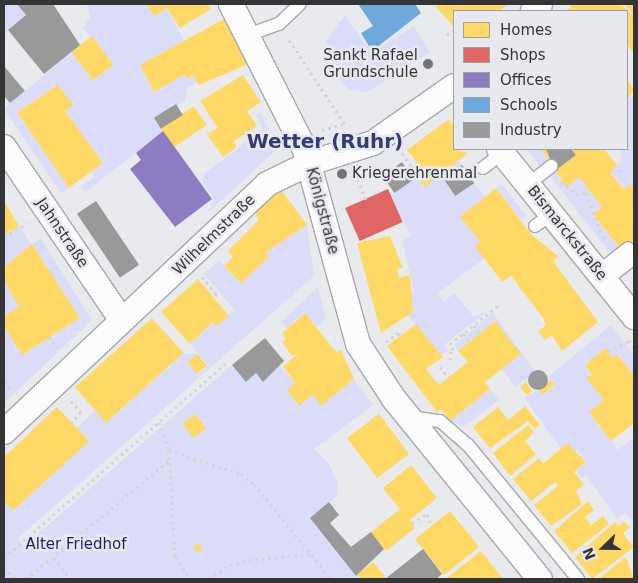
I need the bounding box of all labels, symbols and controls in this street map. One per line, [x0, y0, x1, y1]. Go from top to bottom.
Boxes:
legend [453, 10, 628, 150]
text: Homes [500, 21, 552, 39]
place label: Sankt Rafael Grundschule [323, 46, 418, 81]
text: Shops [500, 46, 546, 64]
marker: Sankt Rafael Grundschule [422, 58, 434, 70]
text: Offices [500, 71, 552, 89]
text: Schools [500, 96, 558, 114]
text: Industry [500, 121, 562, 139]
district label: Wetter (Ruhr) [247, 129, 403, 153]
place label: Kriegerehrenmal [352, 165, 477, 183]
street label: Königstraße [302, 166, 342, 256]
marker: Kriegerehrenmal [336, 168, 348, 180]
street label: Bismarckstraße [523, 182, 611, 284]
street label: Wilhelmstraße [169, 191, 259, 279]
street label: Jahnstraße [32, 195, 92, 271]
north arrow [578, 523, 628, 573]
park label: Alter Friedhof [25, 536, 127, 554]
text: N [579, 545, 599, 562]

